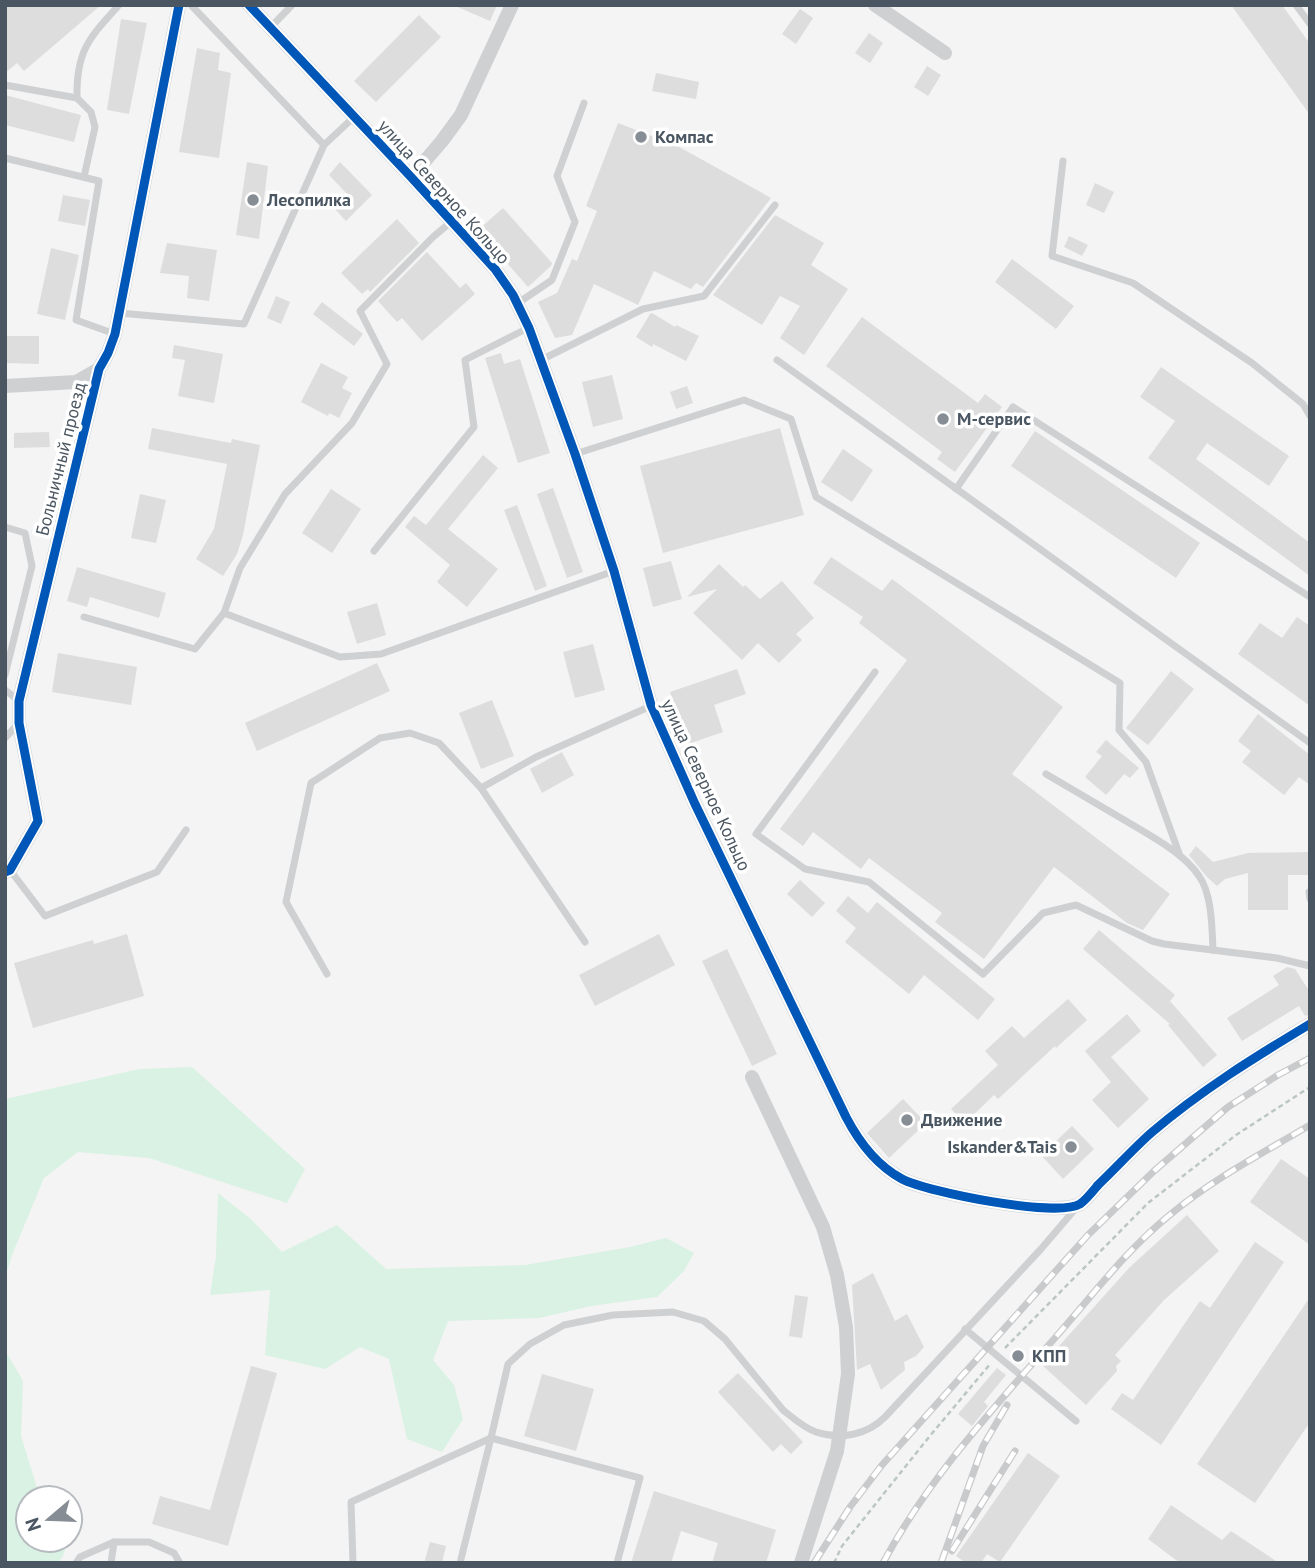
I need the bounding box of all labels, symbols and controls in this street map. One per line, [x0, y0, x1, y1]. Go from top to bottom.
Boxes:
street label: улица Северное Кольцо [373, 115, 515, 269]
place label: Компас [655, 125, 714, 148]
marker: Компас [633, 129, 649, 145]
place label: Лесопилка [266, 188, 351, 211]
marker: Лесопилка [245, 192, 261, 208]
street label: Больничный проезд [30, 380, 91, 538]
place label: М-сервис [957, 407, 1031, 430]
marker: М-сервис [935, 411, 951, 427]
street label: улица Северное Кольцо [657, 695, 756, 874]
place label: Движение [921, 1108, 1002, 1131]
marker: Движение [899, 1112, 915, 1128]
place label: Iskander&Tais [947, 1135, 1057, 1158]
marker: Iskander&Tais [1063, 1139, 1079, 1155]
place label: КПП [1032, 1344, 1066, 1367]
marker: КПП [1010, 1348, 1026, 1364]
north arrow [14, 1484, 84, 1554]
text: N [20, 1515, 46, 1534]

